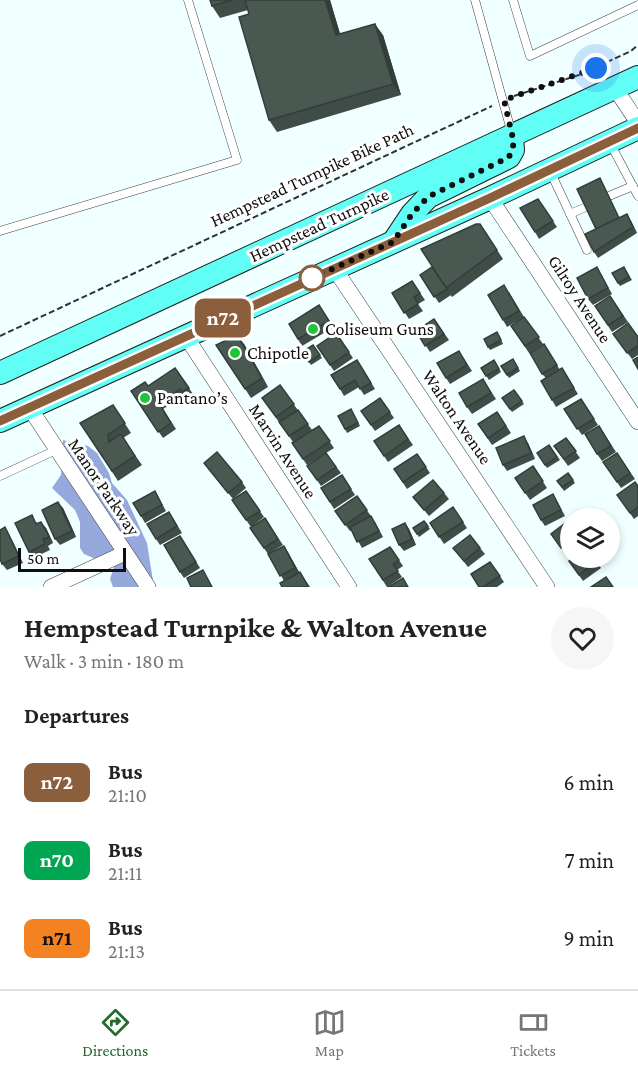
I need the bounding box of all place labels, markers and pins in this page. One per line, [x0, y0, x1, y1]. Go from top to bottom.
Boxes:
unlabelled marker [299, 265, 325, 291]
place label: Coliseum Guns [325, 319, 434, 339]
marker: Coliseum Guns [306, 322, 320, 336]
place label: Chipotle [247, 343, 309, 363]
marker: Chipotle [228, 346, 242, 360]
place label: Pantano’s [157, 388, 228, 408]
marker: Pantano’s [138, 391, 152, 405]

